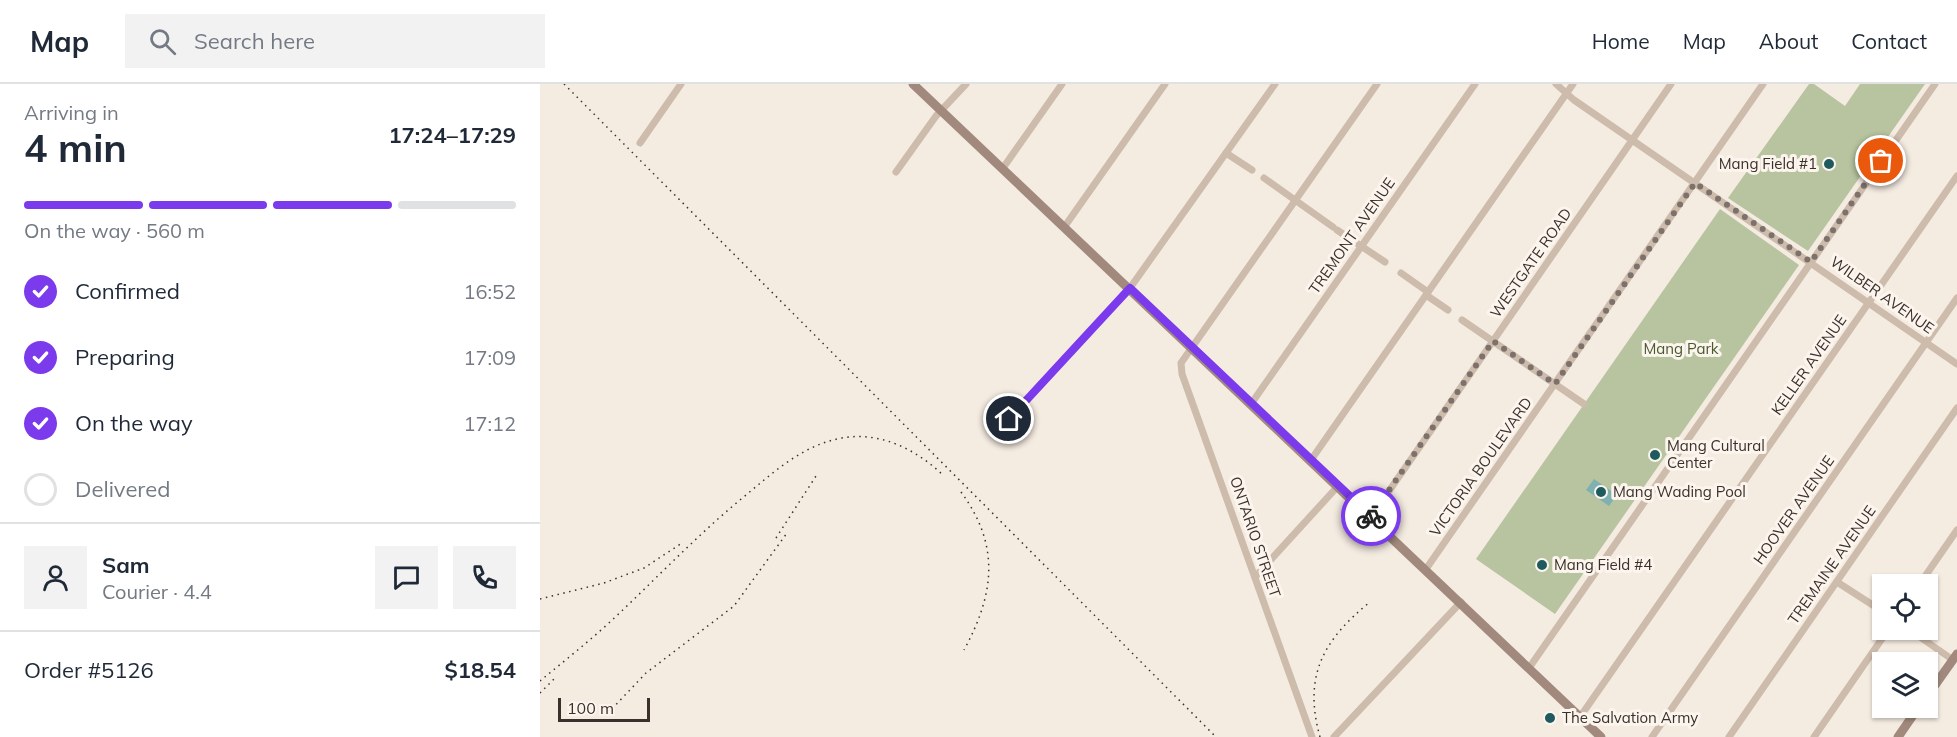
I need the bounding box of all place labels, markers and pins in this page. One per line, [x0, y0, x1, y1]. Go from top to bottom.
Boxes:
pin [1855, 135, 1906, 186]
place label: Mang Field #1 [1719, 154, 1817, 173]
marker: Mang Field #1 [1822, 157, 1836, 171]
pin [983, 393, 1034, 444]
place label: Mang Cultural Center [1667, 436, 1765, 472]
marker: Mang Cultural Center [1648, 448, 1662, 462]
place label: Mang Wading Pool [1613, 482, 1746, 501]
marker: Mang Wading Pool [1594, 485, 1608, 499]
place label: Mang Field #4 [1554, 555, 1652, 574]
marker: Mang Field #4 [1535, 558, 1549, 572]
place label: The Salvation Army [1562, 708, 1698, 727]
marker: The Salvation Army [1543, 711, 1557, 725]

